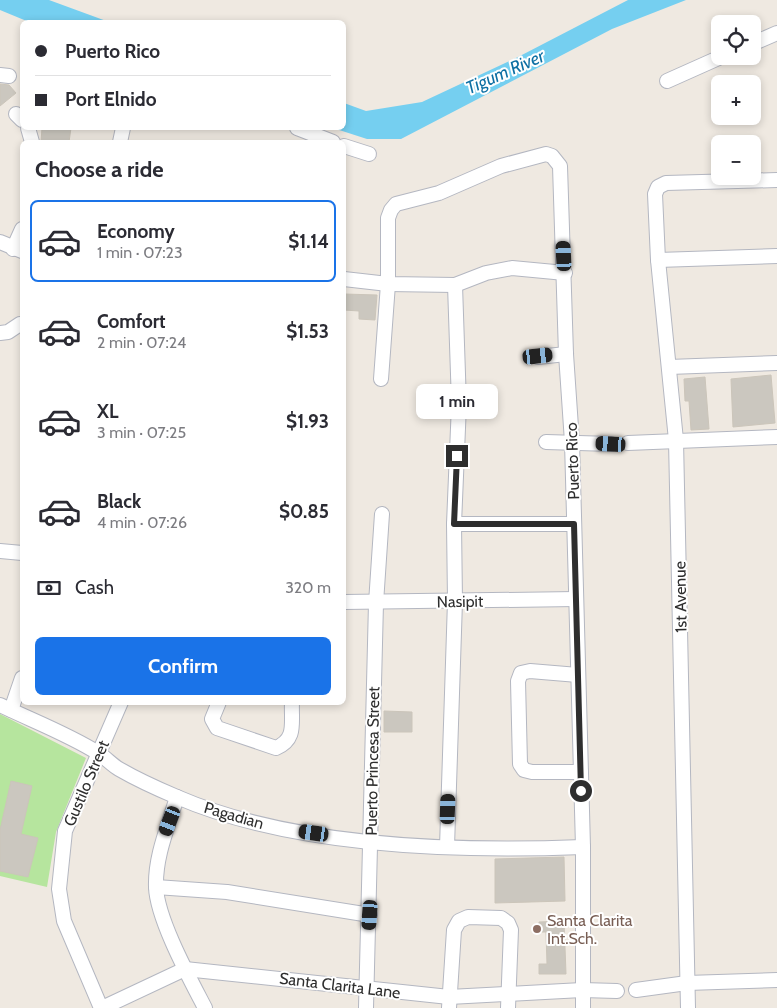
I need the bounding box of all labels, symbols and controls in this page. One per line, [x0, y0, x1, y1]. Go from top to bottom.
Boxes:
map controls [711, 15, 761, 185]
button: locate [711, 15, 761, 65]
text: Puerto Rico [65, 40, 160, 63]
water label: Tigum River [462, 44, 549, 99]
button: + [711, 75, 761, 125]
text: Port Elnido [65, 88, 157, 111]
button: − [711, 135, 761, 185]
text: Choose a ride [35, 156, 164, 183]
icon: car [37, 219, 82, 264]
text: Economy [97, 220, 175, 243]
text: $1.14 [288, 230, 329, 253]
car [555, 241, 572, 271]
text: 1 min · 07:23 [97, 243, 183, 262]
icon: car [37, 309, 82, 354]
text: Comfort [97, 310, 166, 333]
text: $1.53 [286, 320, 329, 343]
text: 2 min · 07:24 [97, 333, 186, 352]
car [522, 347, 553, 365]
callout: 1 min [416, 384, 498, 418]
text: 1 min [439, 392, 475, 411]
icon: car [37, 399, 82, 444]
text: XL [97, 400, 118, 423]
text: $1.93 [286, 410, 329, 433]
street label: Puerto Rico [562, 422, 583, 500]
text: 3 min · 07:25 [97, 423, 186, 442]
car [595, 436, 626, 452]
route end [446, 445, 468, 467]
icon: car [37, 489, 82, 534]
text: Black [97, 490, 141, 513]
text: $0.85 [279, 500, 329, 523]
text: 4 min · 07:26 [97, 513, 187, 532]
street label: 1st Avenue [670, 561, 691, 633]
icon: cash [35, 574, 63, 602]
text: Cash [75, 576, 114, 599]
text: 320 m [285, 578, 331, 597]
street label: Nasipit [437, 592, 484, 611]
button: Confirm [35, 637, 331, 695]
street label: Puerto Princesa Street [362, 686, 383, 836]
street label: Gustilo Street [60, 737, 113, 829]
route start [570, 780, 592, 802]
car [439, 794, 456, 824]
street label: Pagadian [202, 798, 266, 833]
car [157, 804, 182, 838]
car [298, 823, 329, 843]
car [361, 900, 378, 930]
place label: Santa Clarita Int.Sch. [547, 911, 633, 948]
marker: Santa Clarita Int.Sch. [531, 923, 543, 935]
street label: Santa Clarita Lane [278, 969, 402, 1002]

